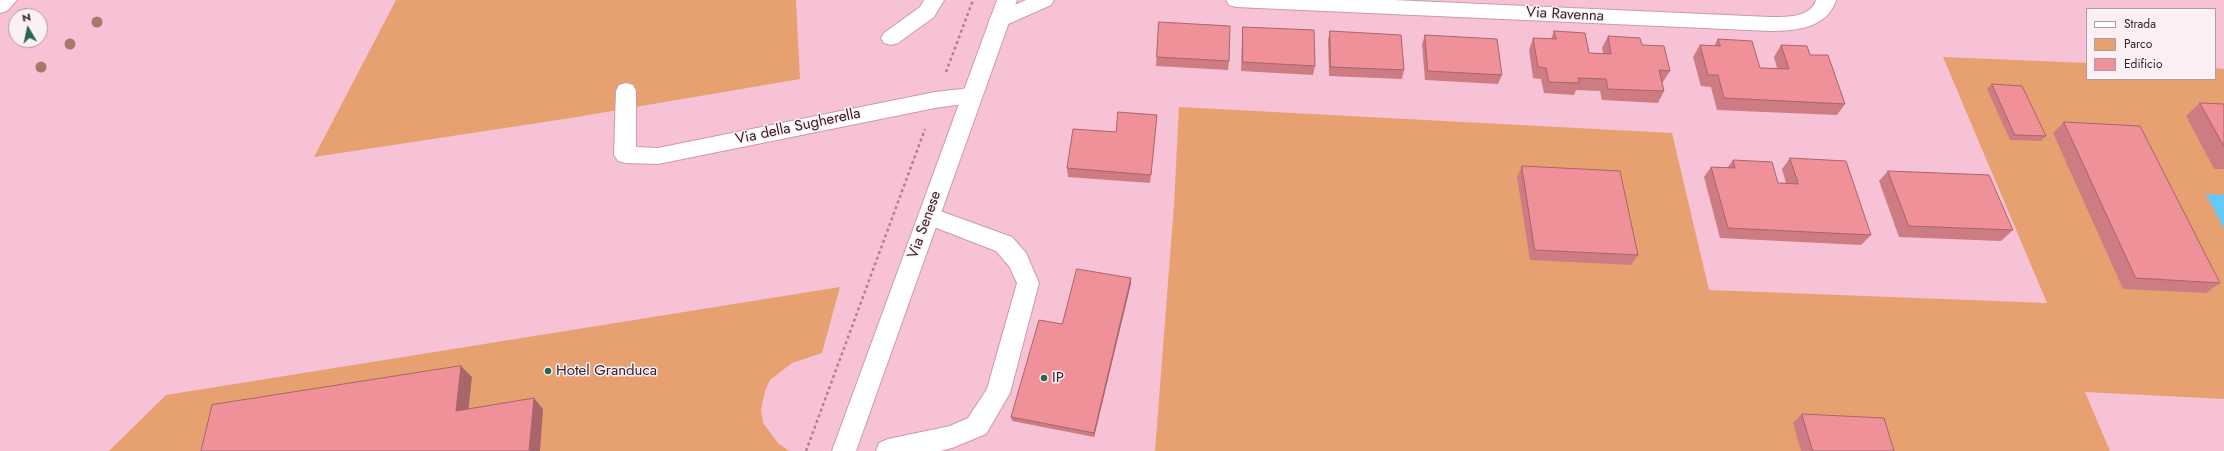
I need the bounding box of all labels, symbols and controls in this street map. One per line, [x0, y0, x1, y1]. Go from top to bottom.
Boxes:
street label: Via Ravenna [1526, 4, 1604, 26]
north arrow [8, 8, 48, 48]
legend [2086, 8, 2216, 80]
text: N [21, 9, 32, 26]
text: Strada [2124, 15, 2156, 33]
text: Parco [2124, 35, 2152, 53]
text: Edificio [2124, 55, 2163, 73]
street label: Via della Sugherella [734, 105, 862, 149]
street label: Via Senese [904, 189, 946, 261]
place label: Hotel Granduca [556, 362, 657, 380]
marker: Hotel Granduca [543, 366, 553, 376]
place label: IP [1052, 369, 1064, 387]
marker: IP [1039, 373, 1049, 383]

